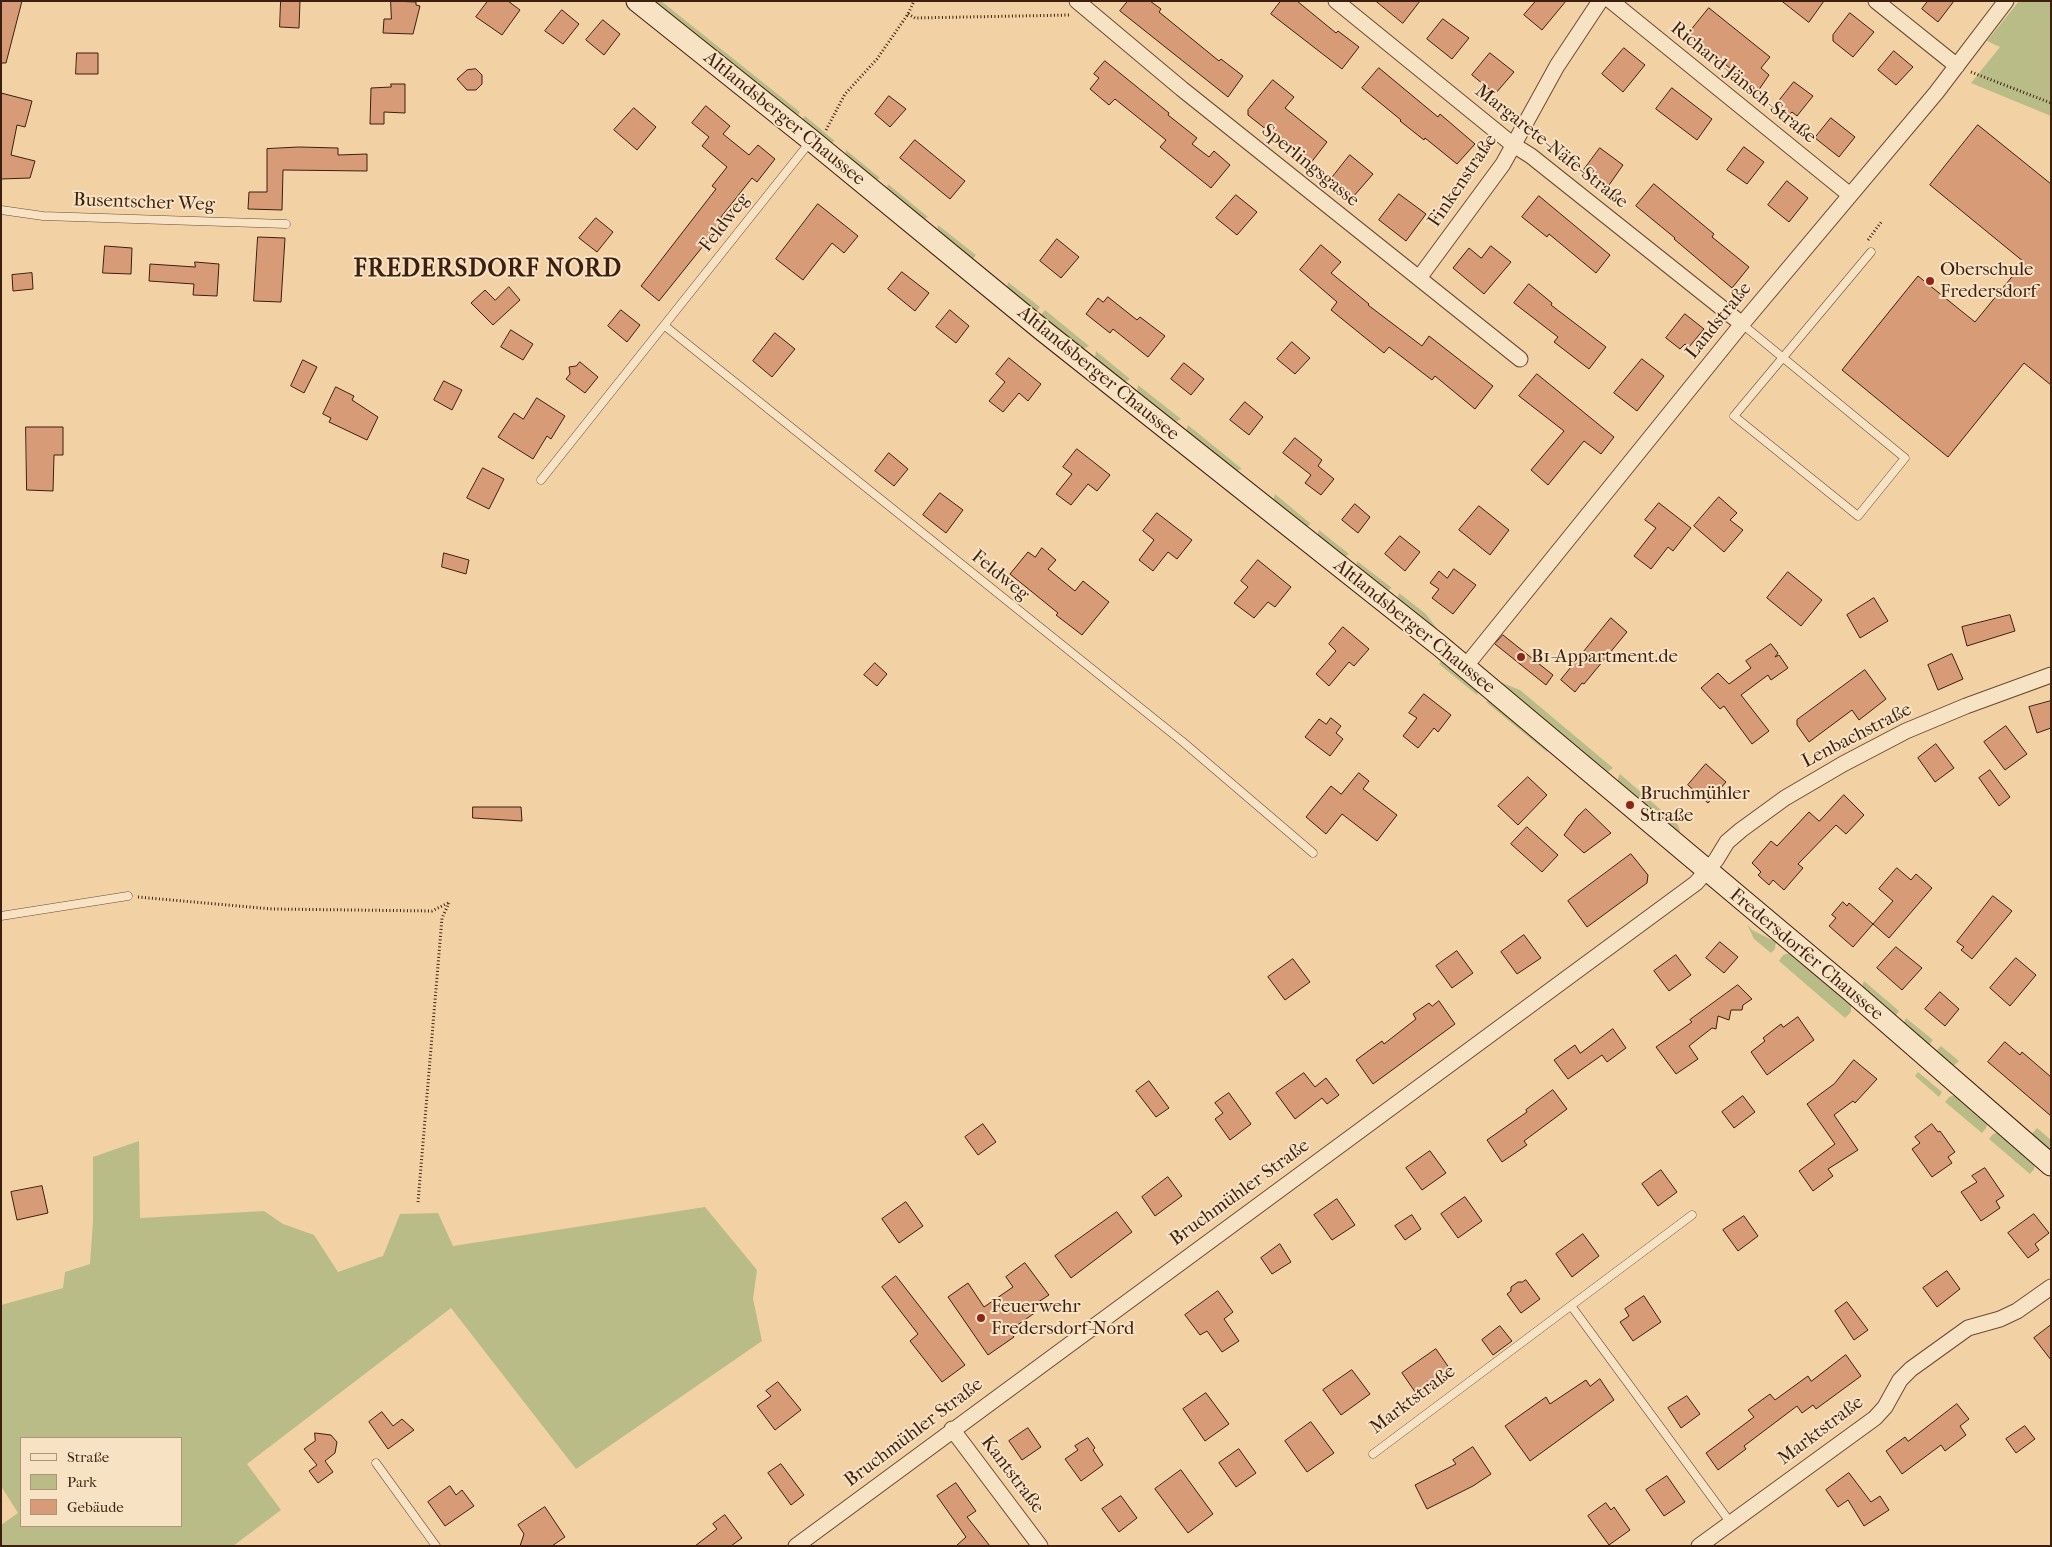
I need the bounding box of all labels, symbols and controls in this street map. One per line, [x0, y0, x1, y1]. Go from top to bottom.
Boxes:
street label: Richard-Jänsch-Straße [1665, 17, 1821, 149]
street label: Altlandsberger Chaussee [699, 47, 869, 191]
street label: Margarete-Näfe-Straße [1470, 80, 1632, 214]
street label: Sperlingsgasse [1257, 120, 1363, 212]
street label: Finkenstraße [1424, 130, 1502, 232]
street label: Busentscher Weg [73, 189, 215, 217]
street label: Feldweg [695, 189, 755, 257]
district label: FREDERSDORF NORD [352, 256, 624, 284]
place label: Oberschule Fredersdorf [1940, 259, 2037, 303]
marker: Oberschule Fredersdorf [1924, 275, 1936, 287]
street label: Landstraße [1681, 278, 1757, 364]
street label: Altlandsberger Chaussee [1013, 302, 1183, 446]
street label: Feldweg [966, 546, 1034, 606]
street label: Altlandsberger Chaussee [1329, 555, 1499, 699]
place label: B1-Appartment.de [1531, 646, 1678, 668]
marker: B1-Appartment.de [1515, 651, 1527, 663]
street label: Lenbachstraße [1798, 699, 1916, 773]
place label: Bruchmühler Straße [1640, 783, 1750, 827]
marker: Bruchmühler Straße [1624, 799, 1636, 811]
street label: Fredersdorfer Chaussee [1725, 884, 1887, 1026]
street label: Bruchmühler Straße [1166, 1135, 1314, 1251]
place label: Feuerwehr Fredersdorf-Nord [991, 1296, 1134, 1340]
marker: Feuerwehr Fredersdorf-Nord [975, 1312, 987, 1324]
street label: Marktstraße [1366, 1360, 1460, 1440]
street label: Bruchmühler Straße [840, 1374, 988, 1492]
street label: Marktstraße [1774, 1391, 1868, 1471]
street label: Kantstraße [976, 1432, 1048, 1518]
legend [20, 1437, 182, 1527]
text: Straße [67, 1448, 109, 1466]
text: Park [67, 1473, 97, 1491]
text: Gebäude [67, 1498, 124, 1516]

